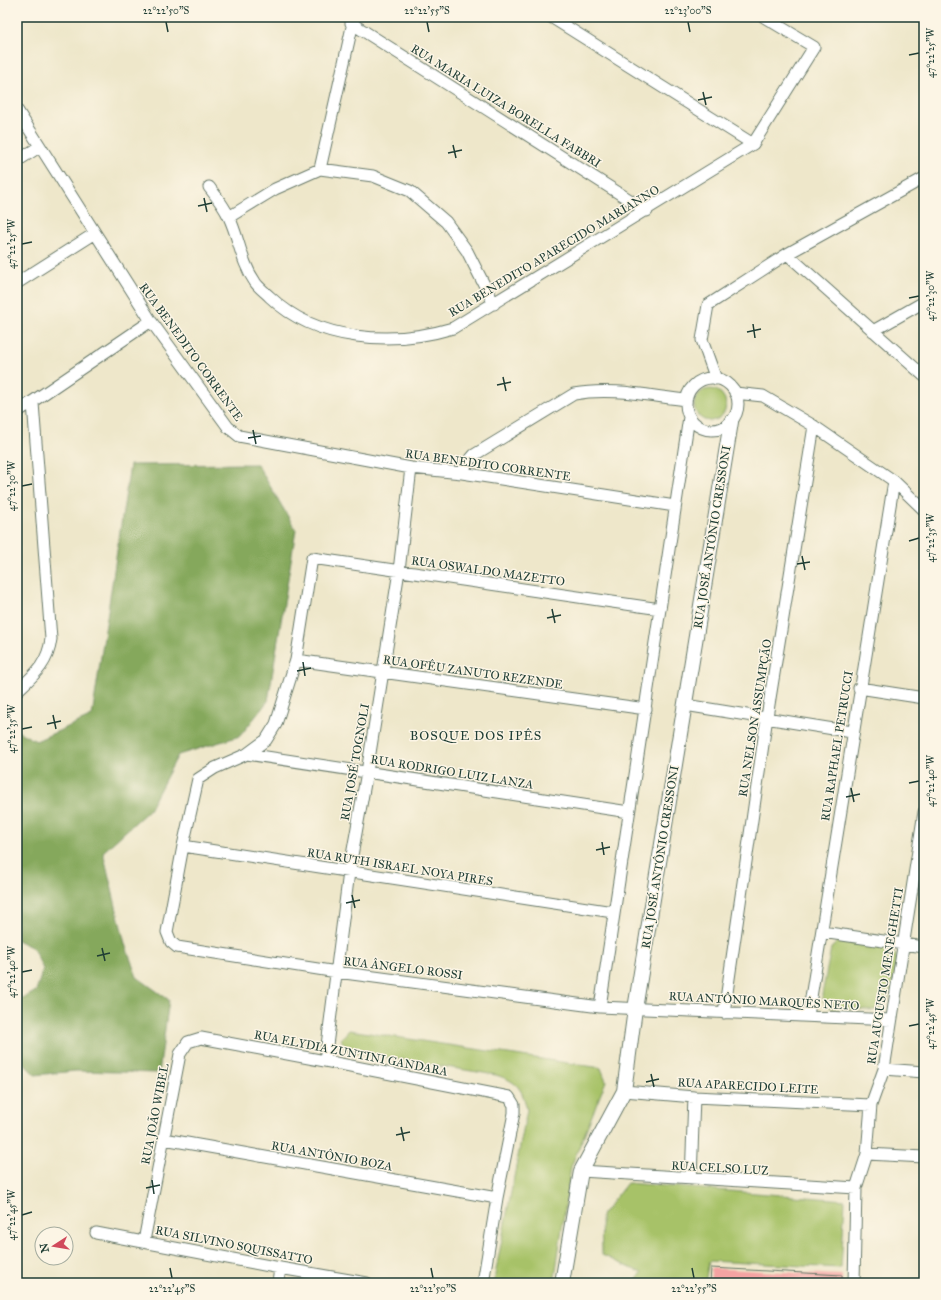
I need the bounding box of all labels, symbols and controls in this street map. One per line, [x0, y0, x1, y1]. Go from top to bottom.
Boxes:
text: 22°22'50"S [143, 5, 190, 17]
text: 22°22'55"S [404, 5, 450, 17]
text: 22°23'00"S [665, 5, 712, 17]
text: 47°22'25"W [925, 27, 937, 78]
street label: RUA MARIA LUIZA BORELLA FABBRI [408, 41, 604, 171]
street label: RUA BENEDITO APARECIDO MARIANNO [446, 182, 662, 320]
text: 47°22'25"W [6, 218, 18, 269]
text: 47°22'30"W [925, 270, 937, 321]
street label: RUA BENEDITO CORRENTE [136, 280, 246, 424]
street label: RUA JOSÉ ANTÔNIO CRESSONI [689, 444, 734, 630]
street label: RUA BENEDITO CORRENTE [404, 446, 572, 484]
text: 47°22'30"W [6, 460, 18, 511]
text: 47°22'35"W [925, 513, 937, 563]
street label: RUA OSWALDO MAZETTO [410, 553, 566, 589]
street label: RUA NELSON ASSUMPÇÃO [735, 638, 774, 798]
street label: RUA OFÊU ZANUTO REZENDE [382, 651, 564, 692]
street label: RUA RAPHAEL PETRUCCI [818, 670, 856, 822]
street label: RUA JOSÉ TOGNOLI [336, 702, 373, 822]
text: 47°22'35"W [6, 704, 18, 754]
district label: BOSQUE DOS IPÊS [410, 728, 542, 744]
street label: RUA RODRIGO LUIZ LANZA [370, 752, 534, 792]
text: 47°22'40"W [925, 755, 937, 807]
street label: RUA JOSÉ ANTÔNIO CRESSONI [637, 764, 682, 950]
street label: RUA RUTH ISRAEL NOYA PIRES [306, 845, 494, 889]
street label: RUA AUGUSTO MENEGHETTI [864, 887, 906, 1065]
text: 47°22'40"W [6, 946, 18, 998]
street label: RUA ÂNGELO ROSSI [343, 953, 464, 982]
street label: RUA ANTÔNIO MARQUÊS NETO [668, 988, 860, 1013]
text: 47°22'45"W [925, 998, 937, 1049]
street label: RUA ELYDIA ZUNTINI GANDARA [253, 1027, 449, 1079]
street label: RUA JOÃO WIBEL [137, 1062, 173, 1166]
street label: RUA APARECIDO LEITE [677, 1075, 819, 1097]
street label: RUA ANTÔNIO BOZA [270, 1137, 394, 1174]
street label: RUA CELSO LUZ [671, 1158, 770, 1178]
text: 47°22'45"W [6, 1189, 18, 1240]
street label: RUA SILVINO SQUISSATTO [154, 1223, 314, 1267]
north arrow [34, 1226, 74, 1266]
text: N [37, 1241, 52, 1254]
text: 22°22'45"S [149, 1283, 195, 1295]
text: 22°22'50"S [410, 1283, 457, 1295]
text: 22°22'55"S [671, 1283, 717, 1295]

